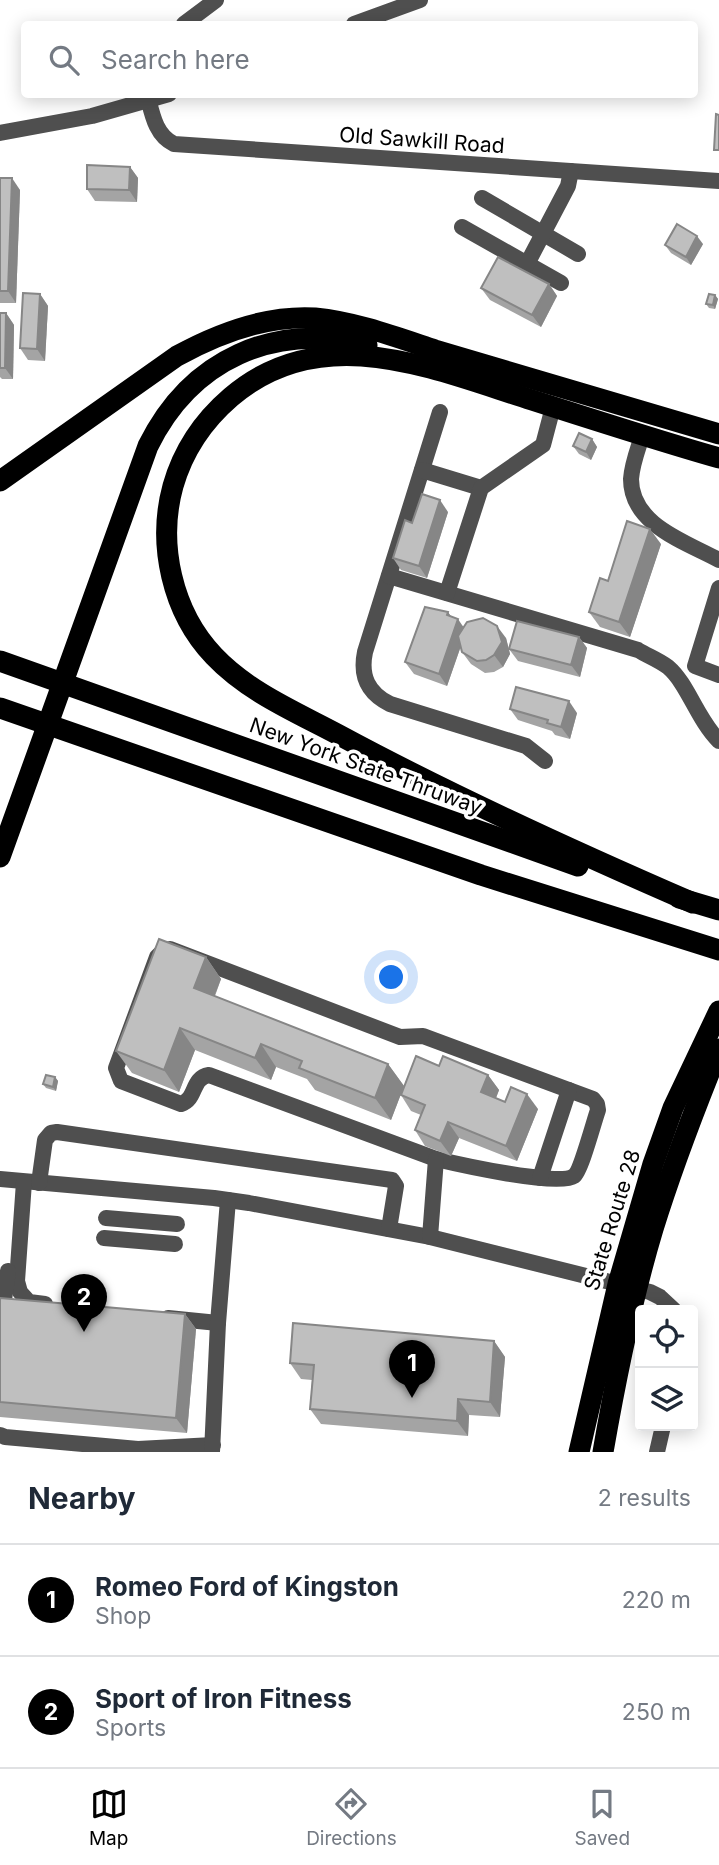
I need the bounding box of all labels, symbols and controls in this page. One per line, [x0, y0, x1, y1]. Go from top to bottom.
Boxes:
search box [21, 21, 698, 98]
icon: search [45, 41, 83, 79]
text: Search here [101, 44, 250, 75]
street label: Old Sawkill Road [338, 122, 506, 158]
street label: New York State Thruway [246, 712, 486, 820]
your location [374, 960, 408, 994]
street label: State Route 28 [579, 1147, 645, 1293]
pin: 2 [61, 1274, 107, 1332]
map controls [635, 1305, 698, 1431]
button: locate [635, 1305, 698, 1368]
pin: 1 [389, 1340, 435, 1398]
button: layers [635, 1368, 698, 1431]
text: Nearby [28, 1480, 136, 1516]
text: 2 results [598, 1484, 691, 1512]
text: Romeo Ford of Kingston [95, 1571, 399, 1602]
text: 1 [46, 1586, 56, 1614]
text: 220 m [622, 1586, 691, 1614]
text: Shop [95, 1602, 151, 1630]
text: Sport of Iron Fitness [95, 1683, 352, 1714]
text: 2 [44, 1698, 58, 1726]
text: 250 m [622, 1698, 691, 1726]
text: Sports [95, 1714, 166, 1742]
tab: Map [89, 1785, 128, 1850]
tab: Directions [306, 1785, 397, 1850]
tab: Saved [574, 1785, 630, 1850]

